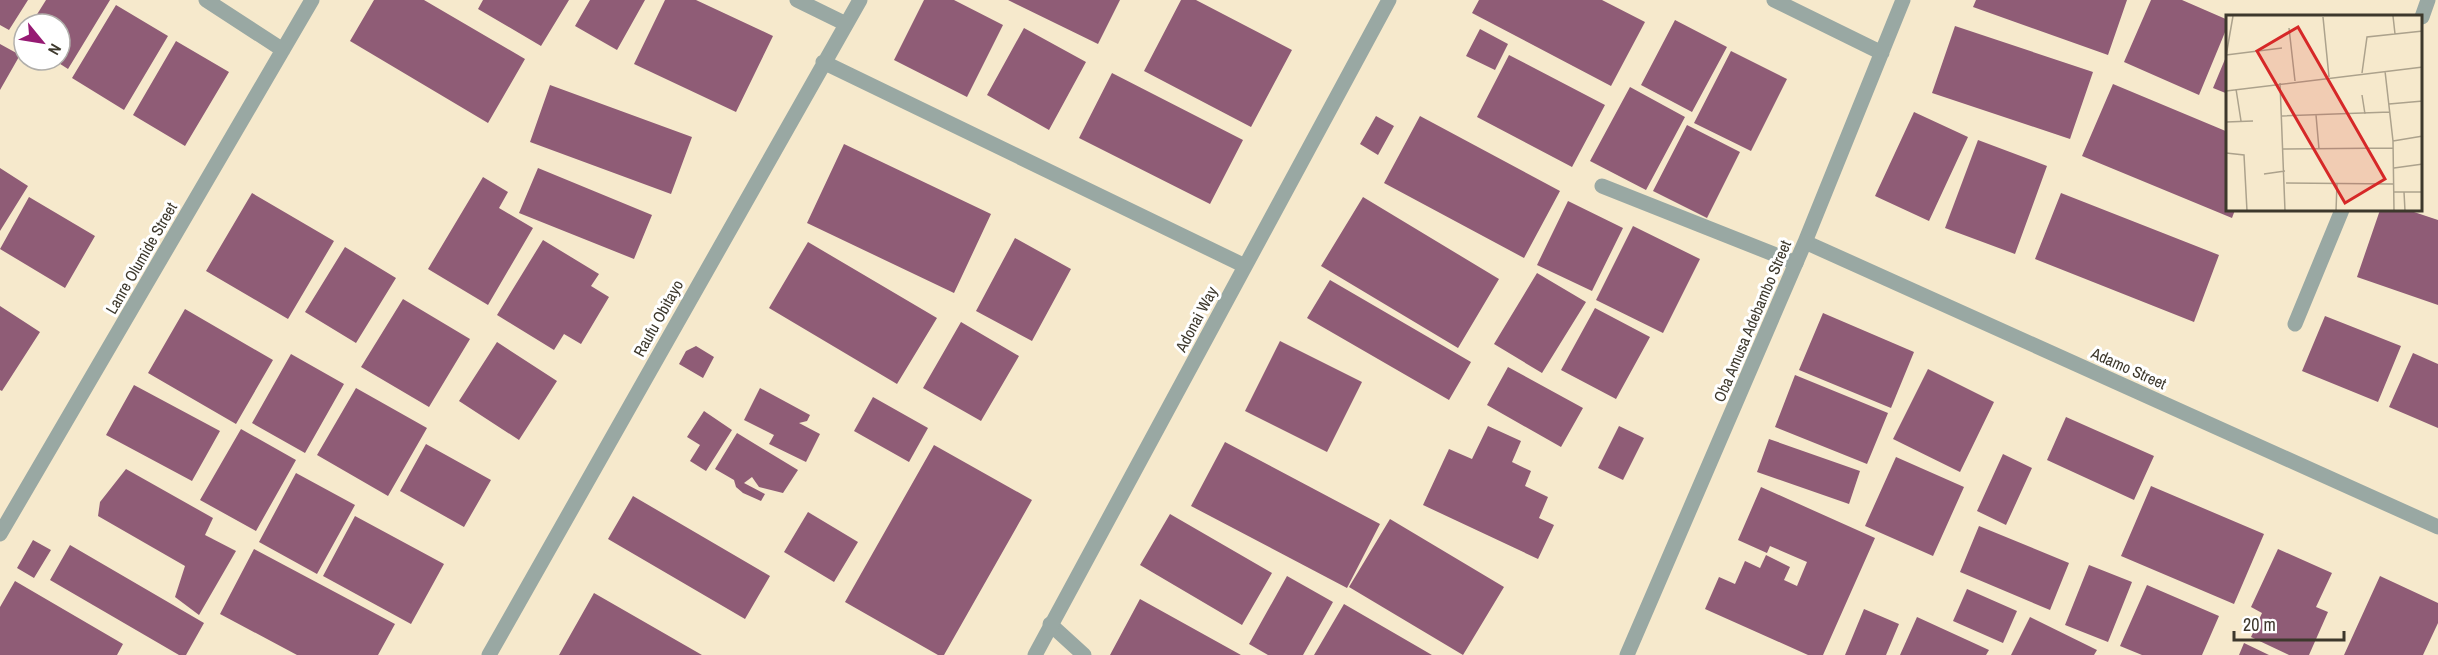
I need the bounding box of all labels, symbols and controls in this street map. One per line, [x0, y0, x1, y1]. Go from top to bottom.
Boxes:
north arrow [12, 12, 72, 72]
inset map [2226, 15, 2423, 212]
text: N [43, 40, 67, 59]
street label: Lanre Olumide Street [100, 198, 182, 318]
street label: Oba Amusa Adebambo Street [1708, 236, 1796, 405]
street label: Raufu Obitayo [628, 276, 688, 360]
street label: Adonai Way [1169, 282, 1223, 356]
street label: Adamo Street [2087, 341, 2170, 395]
scale bar [2234, 604, 2344, 642]
text: 20 m [2243, 612, 2276, 637]

